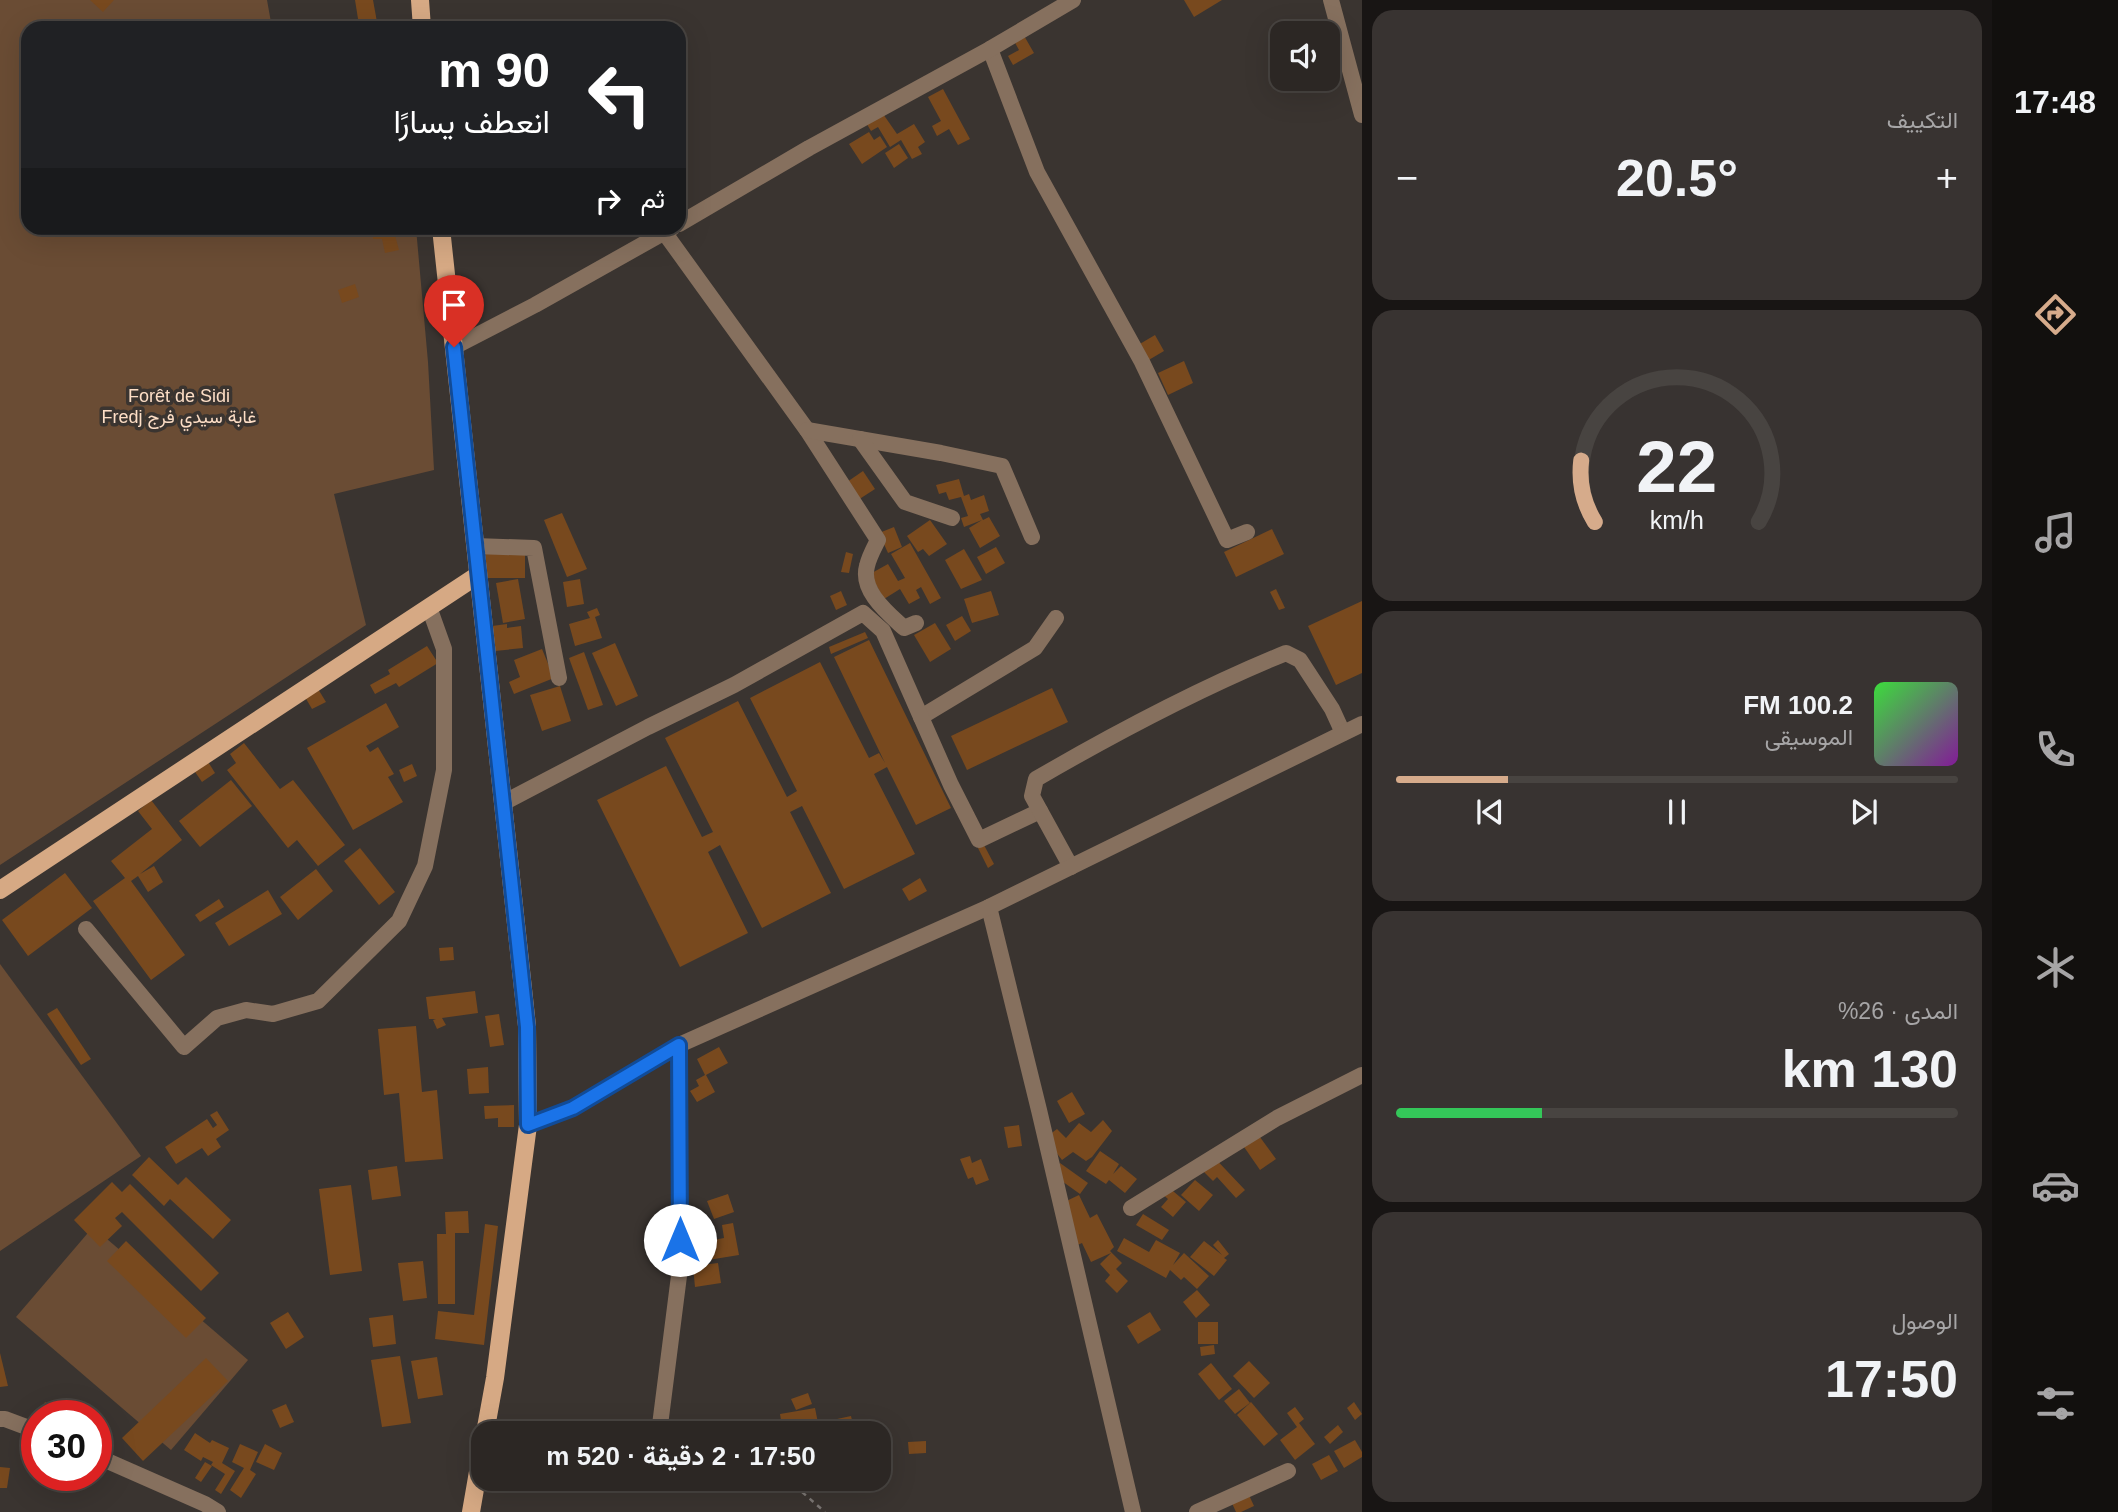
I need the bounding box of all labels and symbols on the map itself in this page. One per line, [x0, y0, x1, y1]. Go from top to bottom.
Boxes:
pin [424, 275, 484, 347]
park label: Forêt de Sidi Fredj غابة سيدي فرج [102, 386, 256, 432]
position arrow [643, 1203, 717, 1277]
speed limit sign: 30 [21, 1400, 112, 1491]

